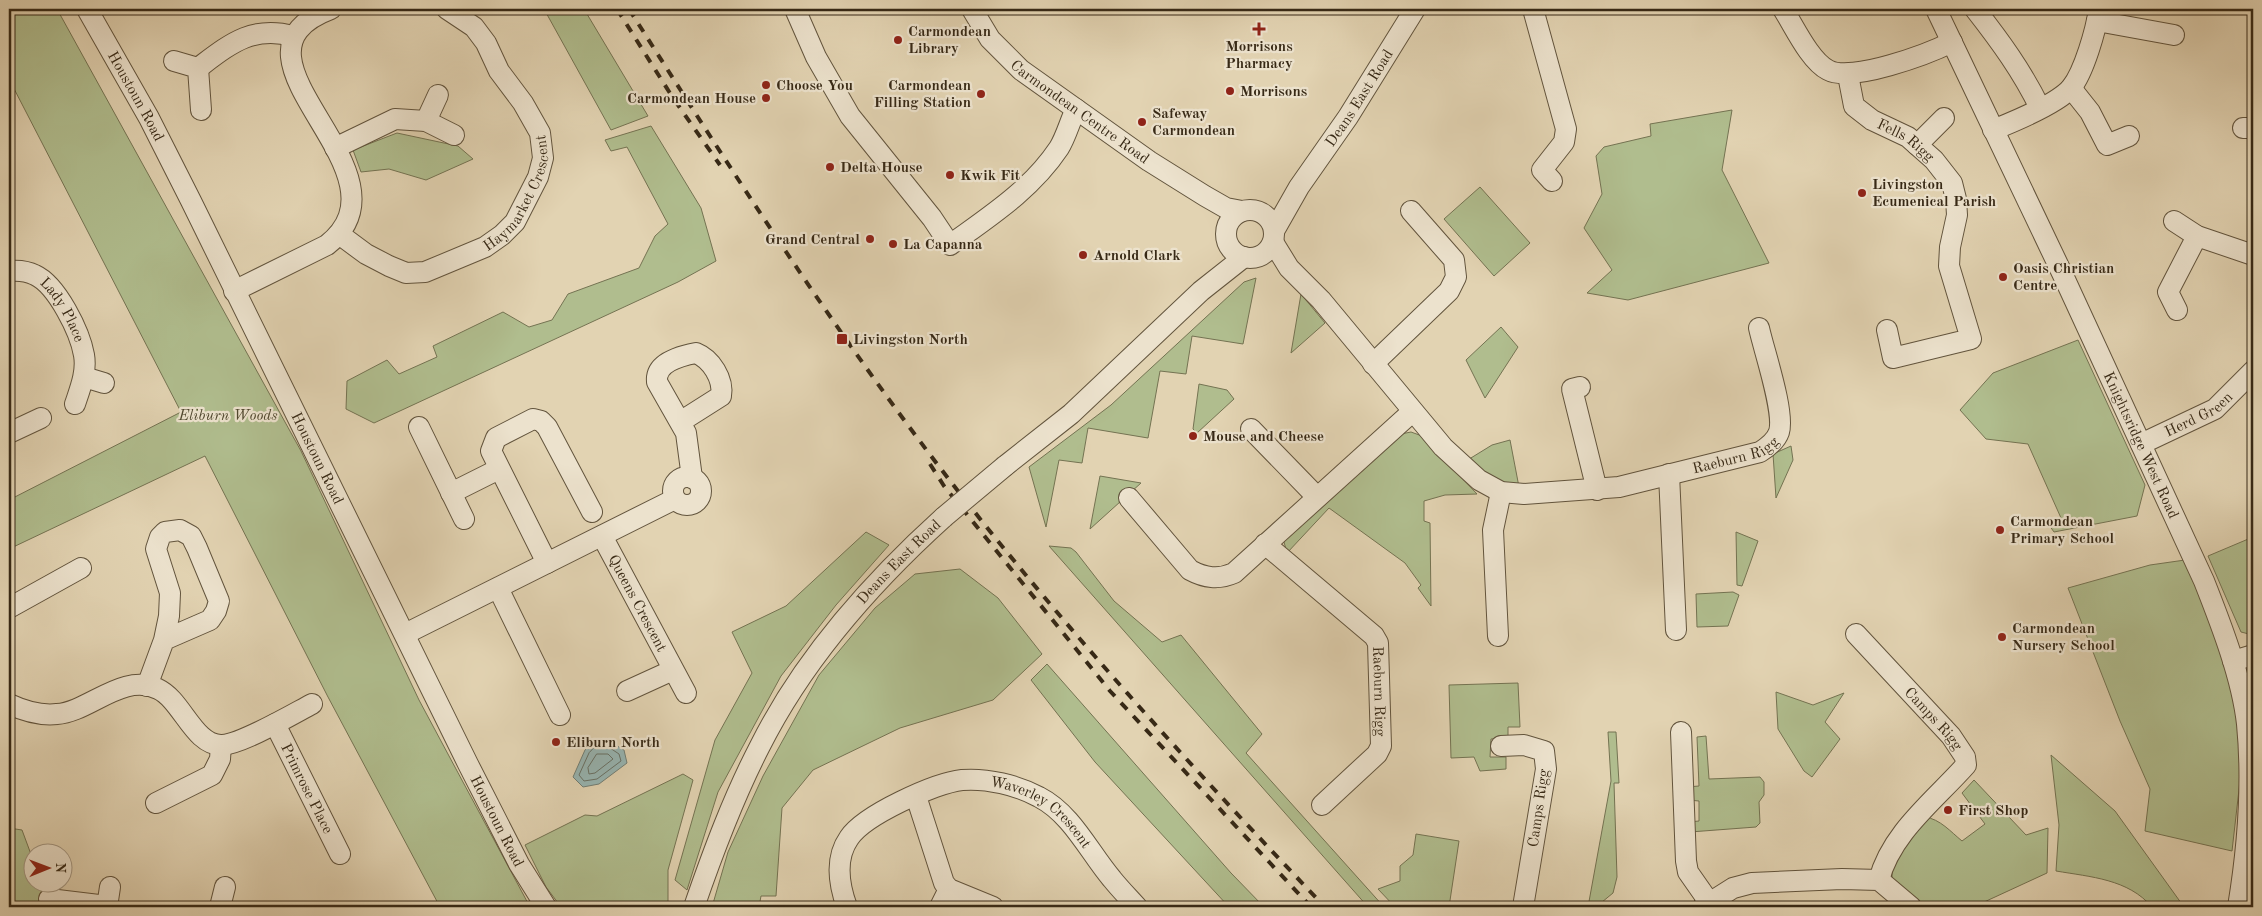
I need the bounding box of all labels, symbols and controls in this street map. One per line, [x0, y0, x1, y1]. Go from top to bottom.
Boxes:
marker: Morrisons Pharmacy [1253, 23, 1265, 35]
place label: Carmondean Library [908, 25, 991, 57]
marker: Carmondean Library [892, 34, 904, 46]
place label: Morrisons Pharmacy [1225, 40, 1293, 72]
street label: Deans East Road [1324, 47, 1397, 150]
street label: Houstoun Road [104, 49, 166, 144]
street label: Carmondean Centre Road [1007, 58, 1151, 168]
marker: Choose You [760, 79, 772, 91]
place label: Choose You [776, 79, 853, 94]
place label: Carmondean Filling Station [874, 79, 971, 111]
marker: Morrisons [1224, 85, 1236, 97]
place label: Morrisons [1240, 85, 1307, 100]
marker: Carmondean Filling Station [975, 88, 987, 100]
place label: Carmondean House [627, 92, 756, 107]
marker: Carmondean House [760, 92, 772, 104]
place label: Safeway Carmondean [1152, 107, 1235, 139]
marker: Safeway Carmondean [1136, 116, 1148, 128]
street label: Fells Rigg [1874, 117, 1936, 165]
street label: Haymarket Crescent [481, 134, 553, 255]
marker: Delta House [824, 161, 836, 173]
place label: Delta House [840, 161, 922, 176]
marker: Kwik Fit [944, 169, 956, 181]
place label: Kwik Fit [960, 169, 1021, 184]
place label: Livingston Ecumenical Parish [1872, 178, 1996, 210]
marker: Livingston Ecumenical Parish [1856, 187, 1868, 199]
place label: Grand Central [765, 233, 860, 248]
marker: Grand Central [864, 233, 876, 245]
marker: La Capanna [887, 238, 899, 250]
place label: La Capanna [903, 238, 983, 253]
marker: Arnold Clark [1077, 249, 1089, 261]
place label: Arnold Clark [1093, 249, 1181, 264]
place label: Oasis Christian Centre [2013, 262, 2114, 294]
marker: Oasis Christian Centre [1997, 271, 2009, 283]
street label: Lady Place [36, 275, 86, 344]
marker: Livingston North [835, 332, 849, 346]
place label: Livingston North [853, 333, 968, 348]
street label: Knightsridge West Road [2100, 370, 2180, 522]
street label: Herd Green [2163, 390, 2236, 441]
park label: Eliburn Woods [177, 409, 278, 424]
street label: Houstoun Road [287, 410, 345, 507]
marker: Mouse and Cheese [1187, 430, 1199, 442]
place label: Mouse and Cheese [1203, 430, 1324, 445]
street label: Raeburn Rigg [1691, 435, 1783, 477]
place label: Carmondean Primary School [2010, 515, 2115, 547]
street label: Deans East Road [855, 518, 945, 608]
marker: Carmondean Primary School [1994, 524, 2006, 536]
street label: Queens Crescent [605, 553, 669, 655]
place label: Carmondean Nursery School [2012, 622, 2115, 654]
marker: Carmondean Nursery School [1996, 631, 2008, 643]
street label: Raeburn Rigg [1369, 646, 1387, 737]
street label: Camps Rigg [1901, 685, 1964, 754]
marker: Eliburn North [550, 736, 562, 748]
place label: Eliburn North [566, 736, 660, 751]
street label: Primrose Place [277, 742, 335, 837]
street label: Camps Rigg [1527, 768, 1552, 848]
street label: Houstoun Road [466, 774, 525, 870]
street label: Waverley Crescent [989, 775, 1093, 852]
marker: First Shop [1942, 804, 1954, 816]
place label: First Shop [1958, 804, 2029, 819]
north arrow [22, 844, 72, 894]
text: N [53, 862, 67, 874]

